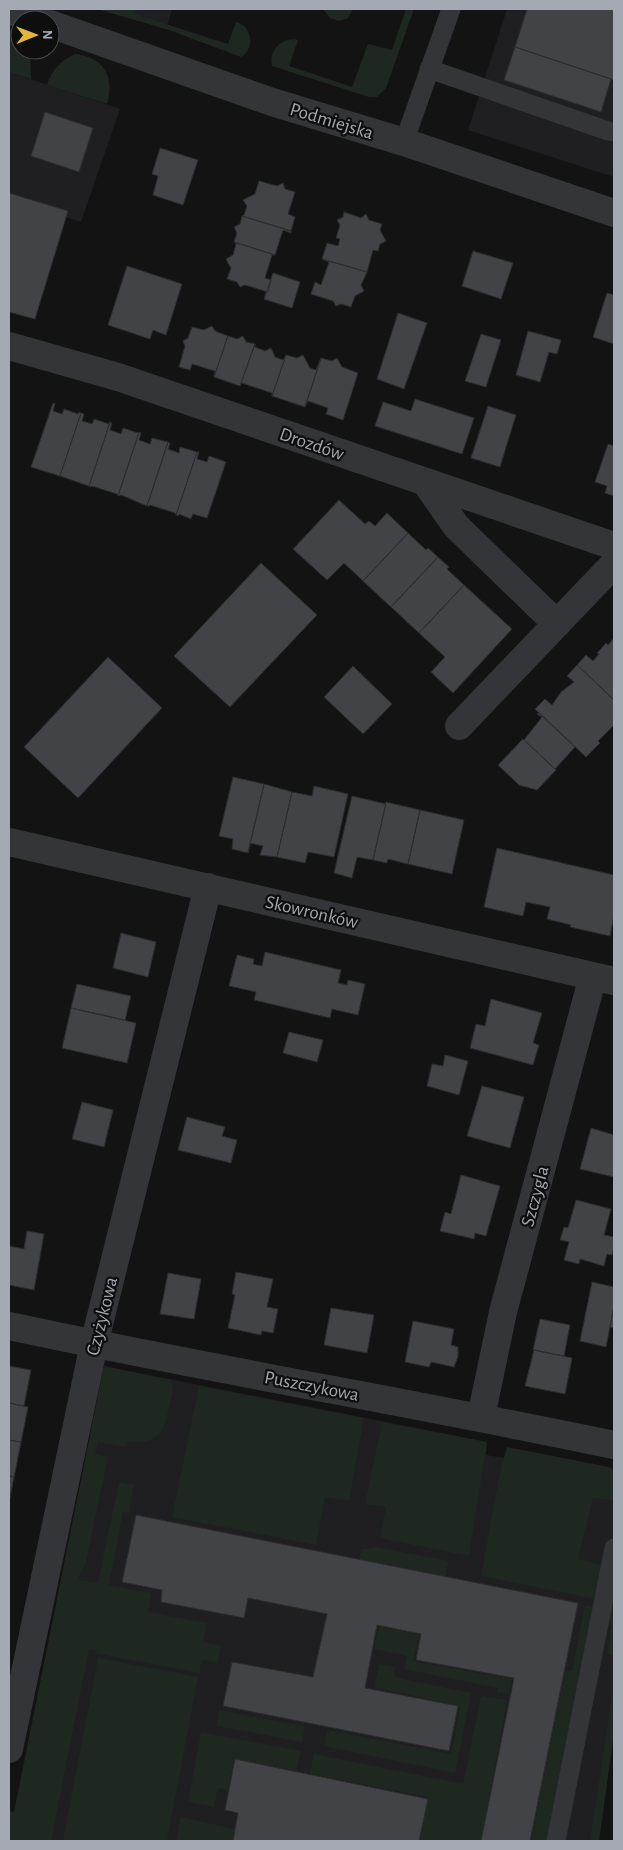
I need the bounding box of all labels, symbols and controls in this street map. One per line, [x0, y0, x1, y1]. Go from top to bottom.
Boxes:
north arrow [10, 10, 60, 60]
text: N [40, 30, 54, 40]
street label: Podmiejska [288, 100, 376, 143]
street label: Drozdów [277, 425, 346, 464]
street label: Skowronków [264, 893, 360, 932]
street label: Szczygla [518, 1164, 553, 1229]
street label: Czyżykowa [84, 1275, 121, 1358]
street label: Puszczykowa [263, 1368, 361, 1405]

